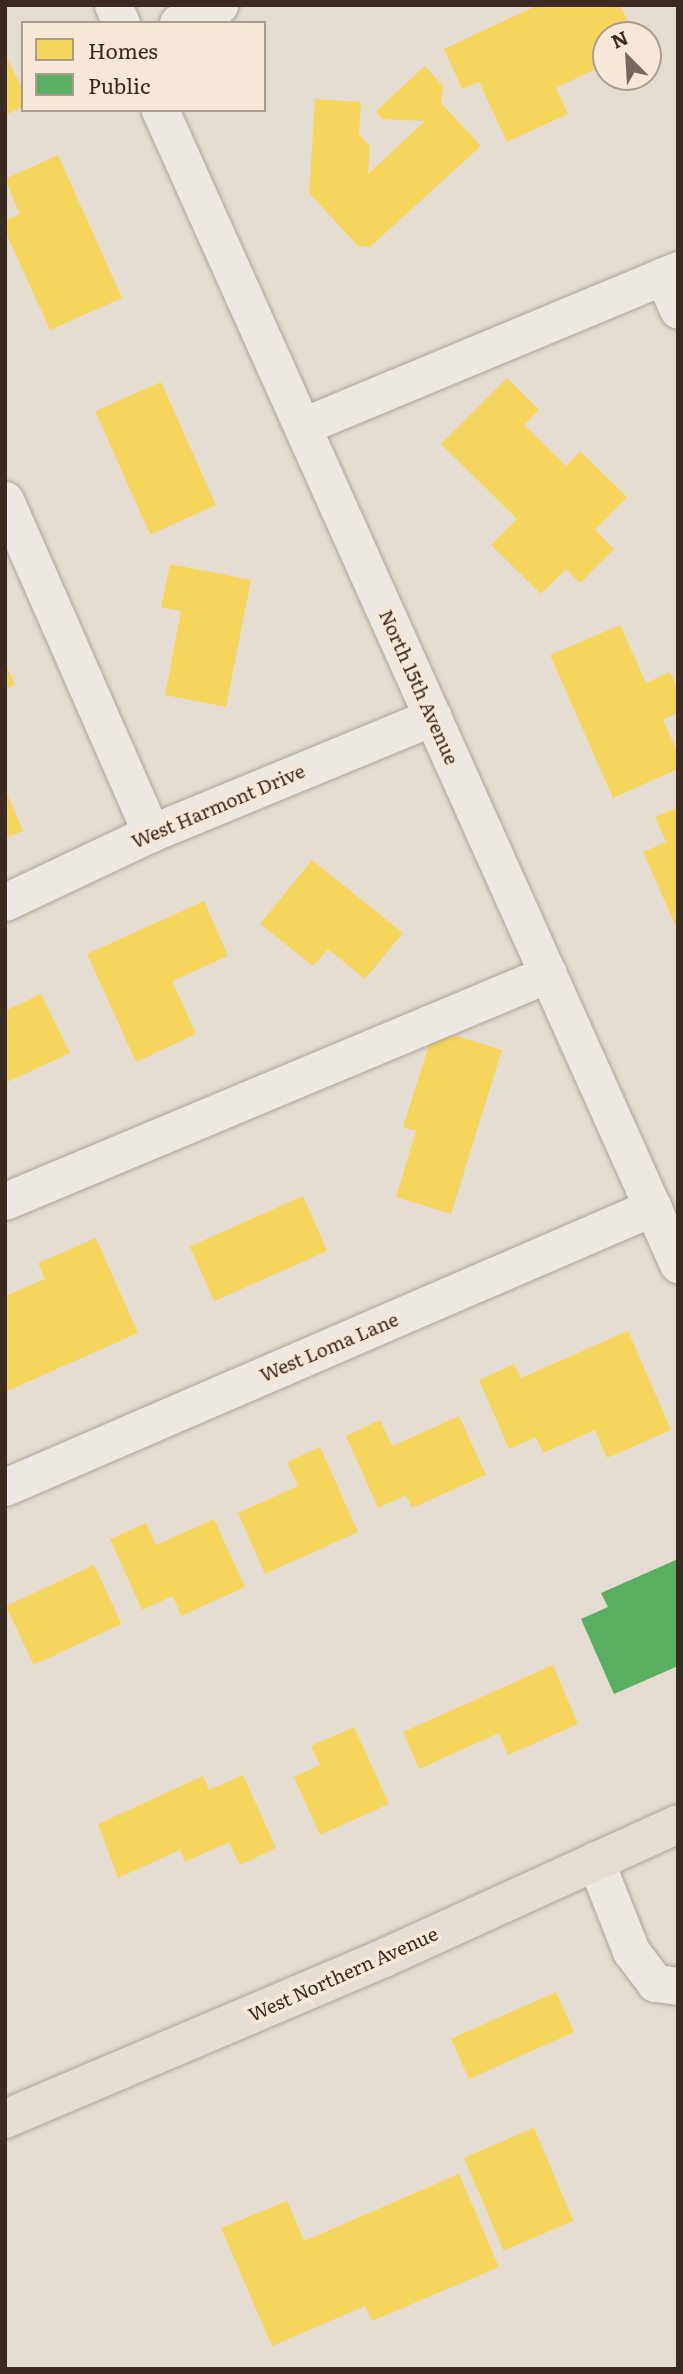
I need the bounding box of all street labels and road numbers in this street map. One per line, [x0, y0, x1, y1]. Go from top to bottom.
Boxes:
street label: North 15th Avenue [375, 606, 463, 768]
street label: West Harmont Drive [128, 759, 308, 853]
street label: West Loma Lane [256, 1307, 402, 1387]
street label: West Northern Avenue [245, 1922, 441, 2026]

